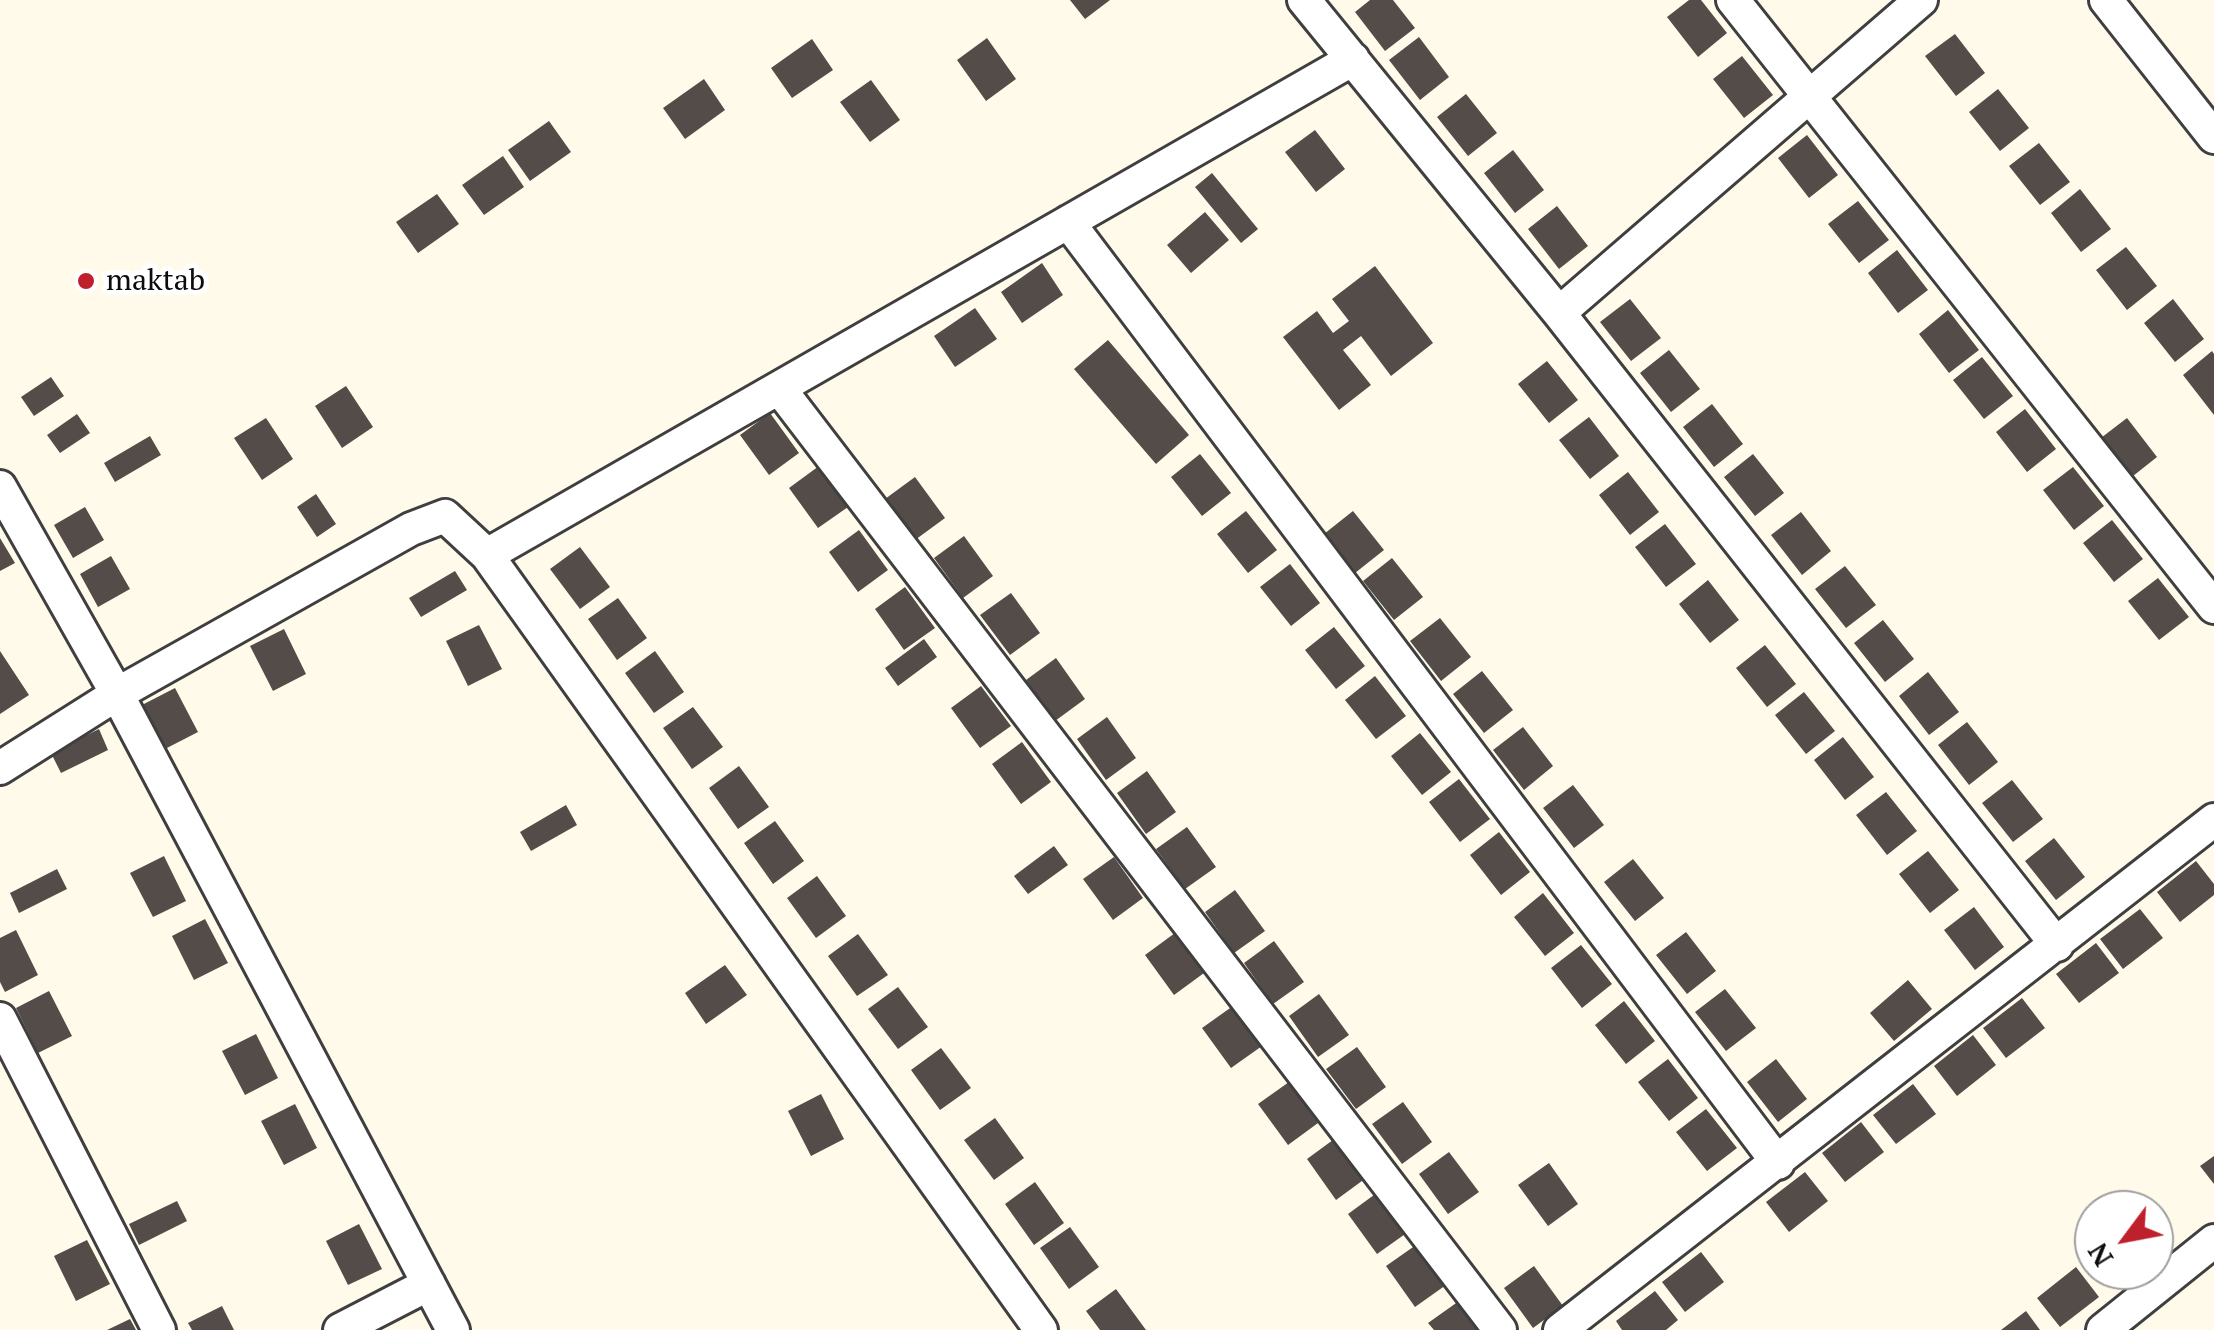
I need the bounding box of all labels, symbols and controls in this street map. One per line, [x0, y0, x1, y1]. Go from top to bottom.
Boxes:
place label: maktab [106, 263, 205, 299]
marker: maktab [75, 270, 97, 292]
north arrow [2074, 1190, 2174, 1290]
text: N [2079, 1236, 2121, 1274]

